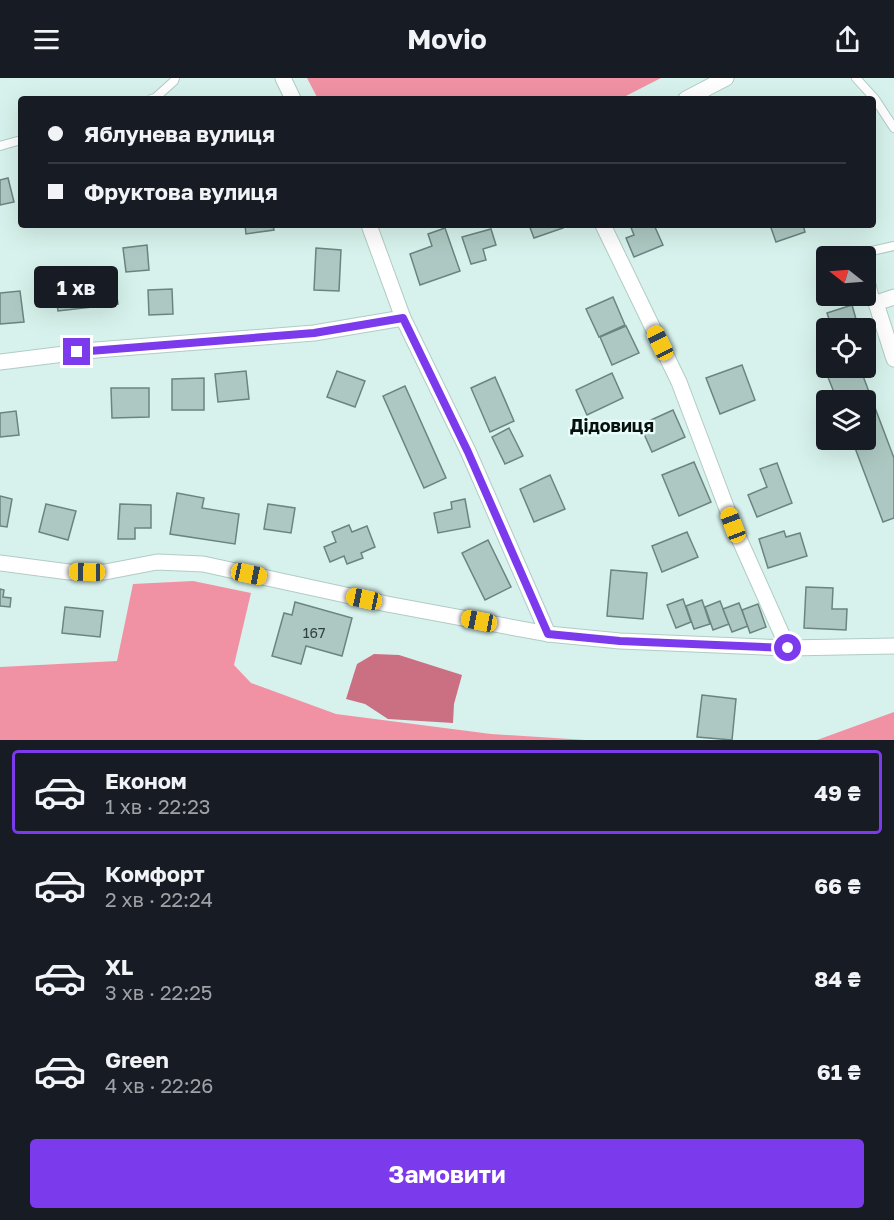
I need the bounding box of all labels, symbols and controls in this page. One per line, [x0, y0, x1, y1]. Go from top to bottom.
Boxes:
icon: menu [30, 23, 63, 56]
text: Movio [407, 23, 487, 55]
icon: share [831, 23, 864, 56]
text: Яблунева вулиця [84, 120, 275, 147]
text: Фруктова вулиця [84, 178, 278, 205]
north arrow [816, 246, 876, 306]
map controls [816, 246, 876, 450]
callout: 1 хв [35, 265, 119, 307]
text: 1 хв [57, 275, 95, 299]
button: locate [816, 318, 876, 378]
car [644, 323, 676, 363]
route end [63, 338, 90, 365]
button: layers [816, 390, 876, 450]
district label: Дідовиця [570, 414, 654, 436]
car [718, 505, 748, 545]
car [230, 561, 268, 587]
car [69, 563, 105, 581]
car [345, 586, 383, 612]
car [460, 609, 498, 633]
house number: 167 [303, 624, 325, 641]
route start [774, 634, 801, 661]
icon: car [33, 765, 87, 819]
text: Економ [105, 767, 187, 794]
text: 49 ₴ [814, 779, 861, 806]
text: 1 хв · 22:23 [105, 794, 211, 818]
icon: car [33, 858, 87, 912]
text: Комфорт [105, 860, 205, 887]
text: 66 ₴ [814, 872, 861, 899]
text: 2 хв · 22:24 [105, 887, 213, 911]
icon: car [33, 951, 87, 1005]
text: XL [105, 953, 133, 980]
text: 84 ₴ [814, 965, 861, 992]
text: 3 хв · 22:25 [105, 980, 212, 1004]
icon: car [33, 1044, 87, 1098]
text: Green [105, 1046, 169, 1073]
text: 61 ₴ [817, 1058, 861, 1085]
text: 4 хв · 22:26 [105, 1073, 213, 1097]
button: Замовити [30, 1139, 864, 1208]

